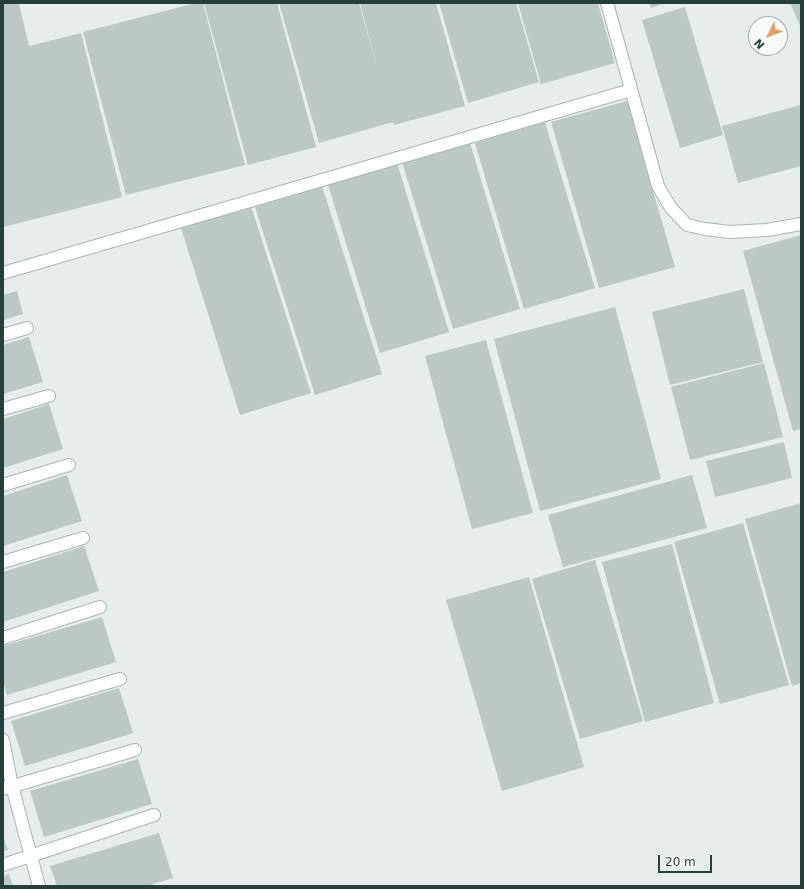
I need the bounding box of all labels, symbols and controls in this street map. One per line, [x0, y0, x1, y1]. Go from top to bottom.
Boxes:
north arrow [748, 16, 788, 56]
text: N [752, 36, 767, 51]
scale bar [660, 847, 714, 873]
text: 20 m [665, 855, 696, 869]

